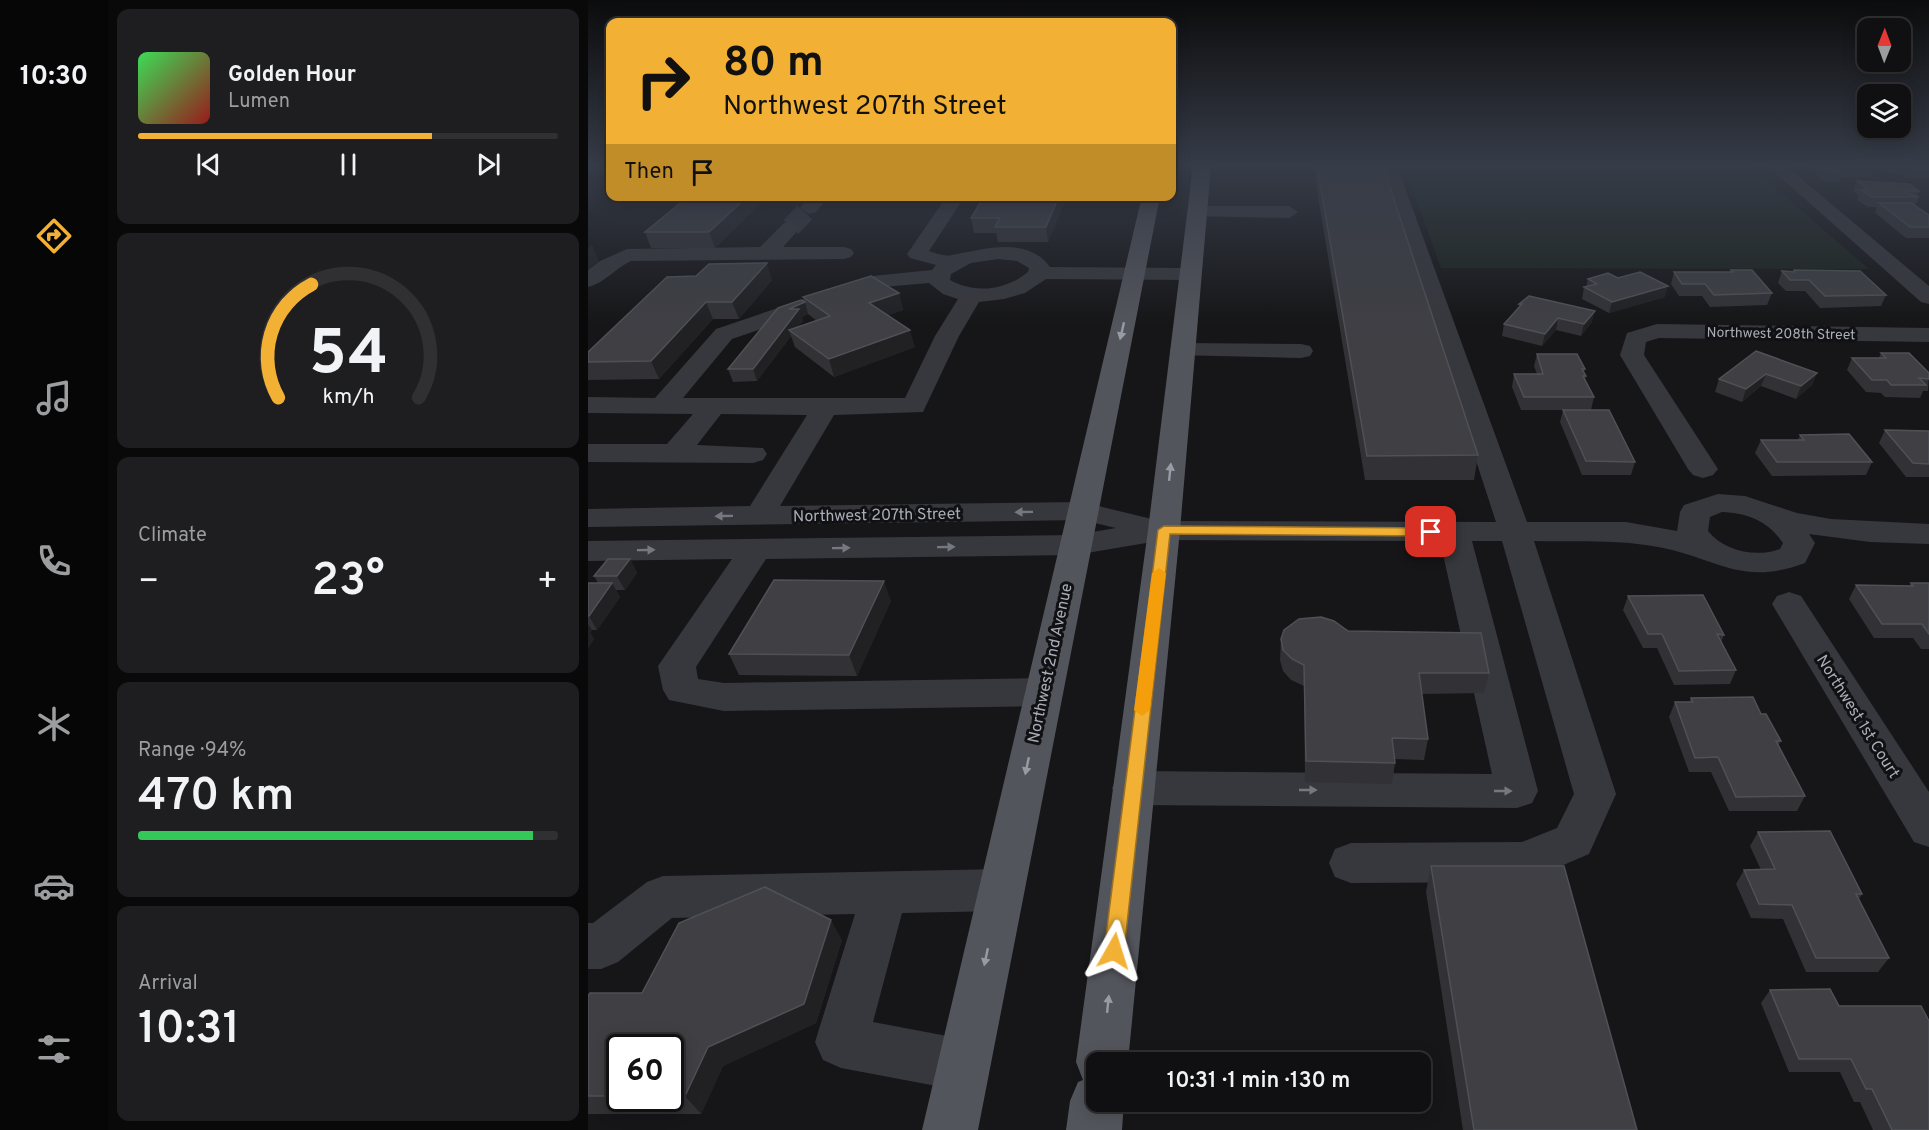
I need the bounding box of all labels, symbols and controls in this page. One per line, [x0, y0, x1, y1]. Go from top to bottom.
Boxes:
north arrow [1857, 18, 1911, 72]
map controls [1857, 18, 1911, 138]
text: 80 m [723, 38, 824, 91]
icon: right [624, 42, 702, 120]
text: 10:30 [20, 60, 88, 94]
text: Golden Hour [228, 62, 356, 89]
button: layers [1857, 84, 1911, 138]
text: Lumen [228, 89, 290, 115]
text: Northwest 207th Street [723, 90, 1007, 124]
icon: previous [192, 148, 225, 181]
icon: pause [332, 148, 365, 181]
icon: next [472, 148, 505, 181]
icon: arrive [686, 156, 719, 189]
text: Then [624, 159, 674, 186]
icon: directions [33, 215, 75, 257]
text: 54 [308, 317, 388, 396]
one-way arrow [1117, 321, 1127, 340]
street label: Northwest 208th Street [1706, 325, 1856, 344]
icon: music [33, 377, 75, 419]
text: km/h [322, 384, 374, 411]
one-way arrow [1165, 462, 1175, 481]
street label: Northwest 207th Street [793, 505, 961, 527]
pin [1405, 506, 1456, 557]
one-way arrow [1014, 507, 1033, 517]
one-way arrow [714, 511, 733, 521]
icon: arrive [1414, 515, 1447, 548]
text: Climate [138, 523, 207, 549]
icon: phone [33, 540, 75, 582]
one-way arrow [936, 542, 955, 551]
one-way arrow [832, 543, 851, 553]
one-way arrow [637, 545, 656, 555]
text: 23° [311, 554, 385, 611]
text: − [138, 562, 159, 604]
text: + [537, 562, 558, 604]
street label: Northwest 2nd Avenue [1024, 582, 1078, 745]
street label: Northwest 1st Court [1811, 652, 1903, 783]
icon: climate [33, 703, 75, 745]
text: Range · 94% [138, 738, 247, 764]
one-way arrow [1022, 757, 1031, 776]
text: 470 km [138, 769, 294, 826]
one-way arrow [1299, 785, 1318, 795]
one-way arrow [1494, 786, 1513, 796]
icon: car [33, 865, 75, 907]
position arrow [1082, 919, 1146, 983]
one-way arrow [981, 948, 990, 967]
text: Arrival [138, 971, 198, 997]
one-way arrow [1104, 994, 1113, 1013]
text: 10:31 [138, 1002, 240, 1059]
icon: filters [33, 1028, 75, 1070]
speed limit sign: 60 [606, 1034, 684, 1112]
text: 10:31 · 1 min · 130 m [1167, 1068, 1350, 1095]

